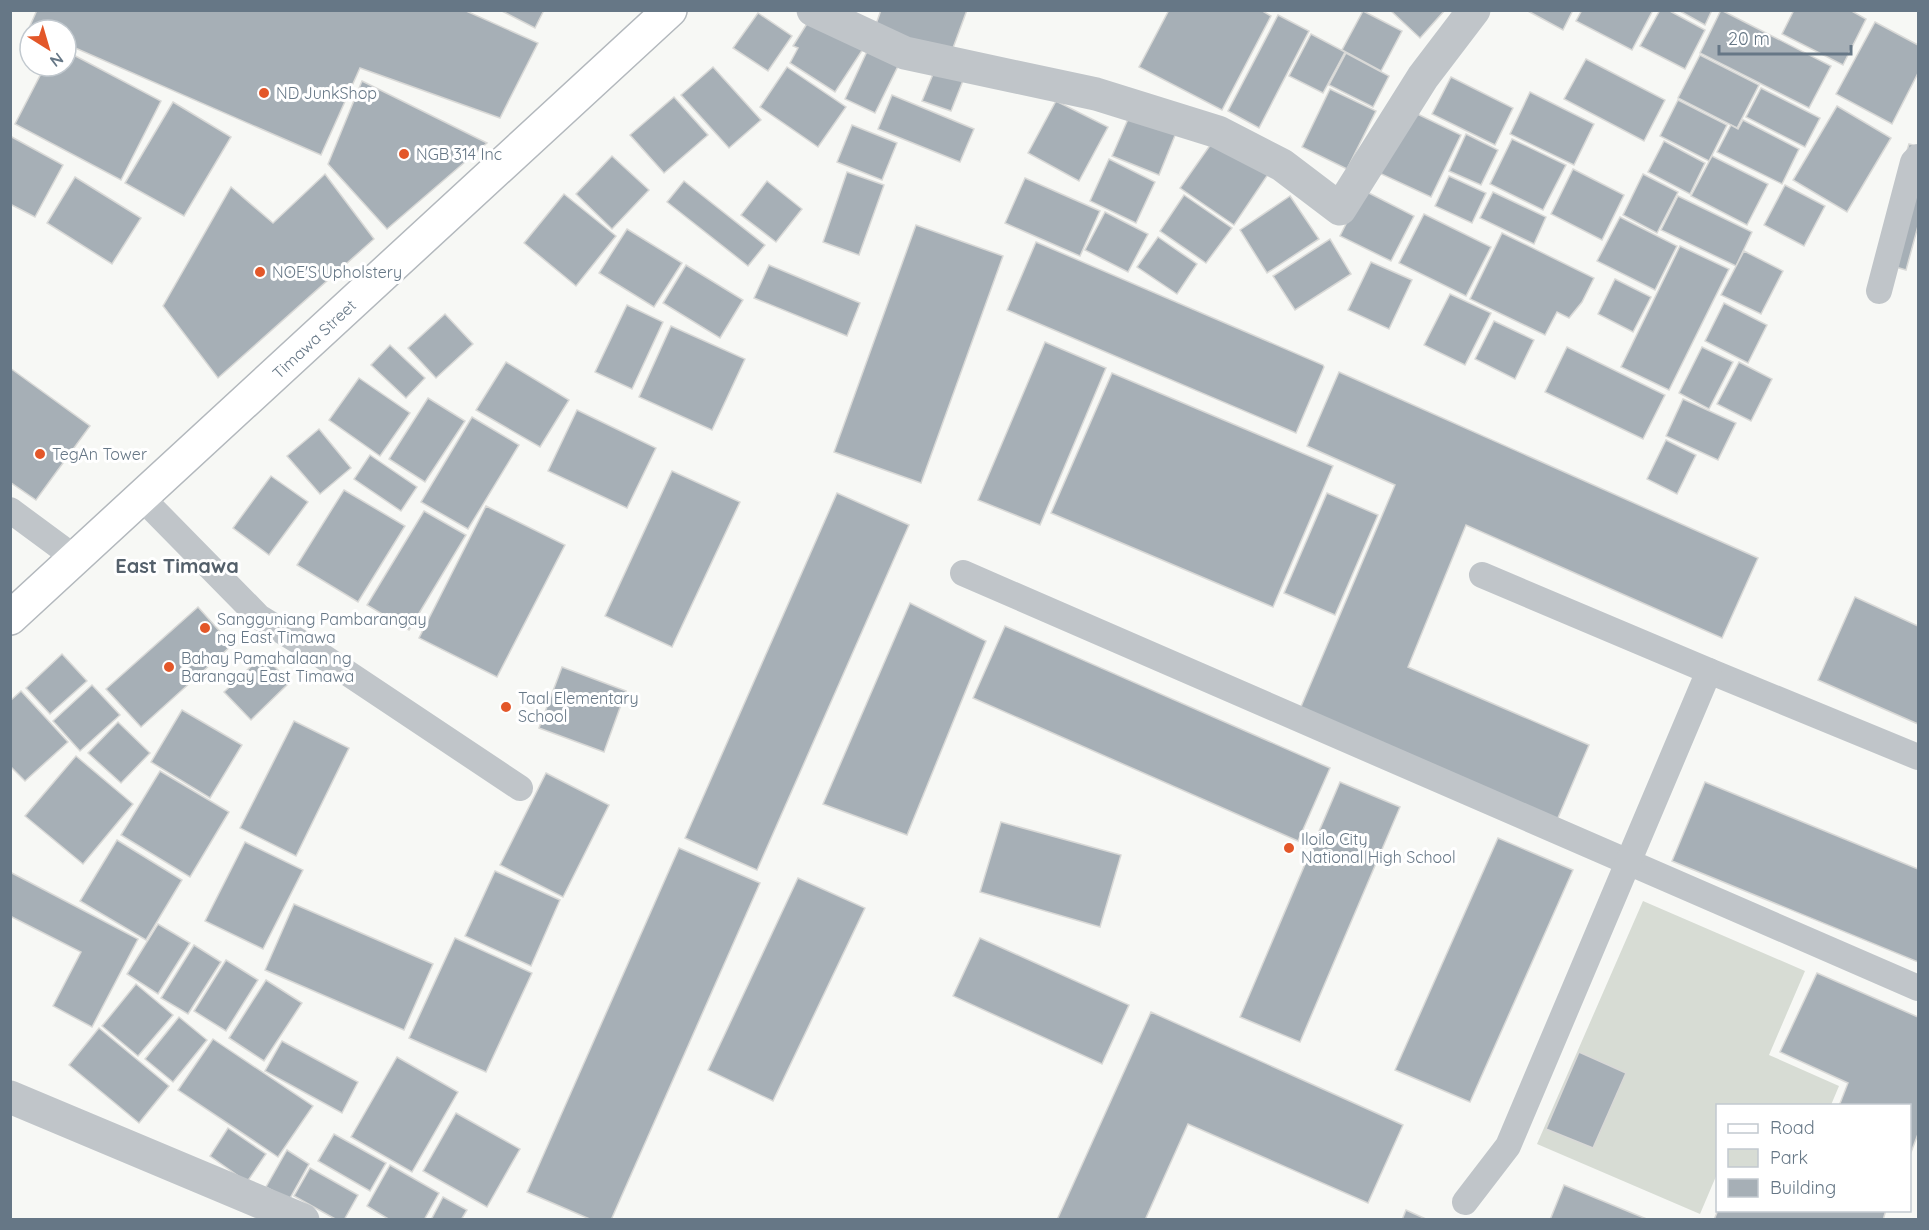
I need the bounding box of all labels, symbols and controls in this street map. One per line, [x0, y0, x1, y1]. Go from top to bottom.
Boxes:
north arrow [18, 18, 78, 78]
scale bar [1719, 18, 1851, 56]
text: 20 m [1728, 27, 1770, 50]
text: N [46, 48, 68, 72]
place label: ND JunkShop [276, 83, 377, 103]
marker: ND JunkShop [257, 86, 271, 100]
place label: NGB 314 Inc [416, 144, 502, 164]
marker: NGB 314 Inc [397, 147, 411, 161]
place label: NOE'S Upholstery [272, 262, 402, 282]
marker: NOE'S Upholstery [253, 265, 267, 279]
street label: Timawa Street [268, 295, 360, 383]
place label: TegAn Tower [52, 444, 147, 464]
marker: TegAn Tower [33, 447, 47, 461]
district label: East Timawa [115, 553, 239, 578]
place label: Sangguniang Pambarangay ng East Timawa [217, 609, 427, 647]
marker: Sangguniang Pambarangay ng East Timawa [198, 621, 212, 635]
place label: Bahay Pamahalaan ng Barangay East Timawa [181, 648, 354, 686]
marker: Bahay Pamahalaan ng Barangay East Timawa [162, 660, 176, 674]
place label: Taal Elementary School [518, 688, 639, 726]
marker: Taal Elementary School [499, 700, 513, 714]
place label: Iloilo City National High School [1301, 829, 1456, 867]
marker: Iloilo City National High School [1282, 841, 1296, 855]
legend [1716, 1104, 1911, 1212]
text: Road [1770, 1116, 1815, 1139]
text: Park [1770, 1146, 1808, 1169]
text: Building [1770, 1176, 1836, 1199]

